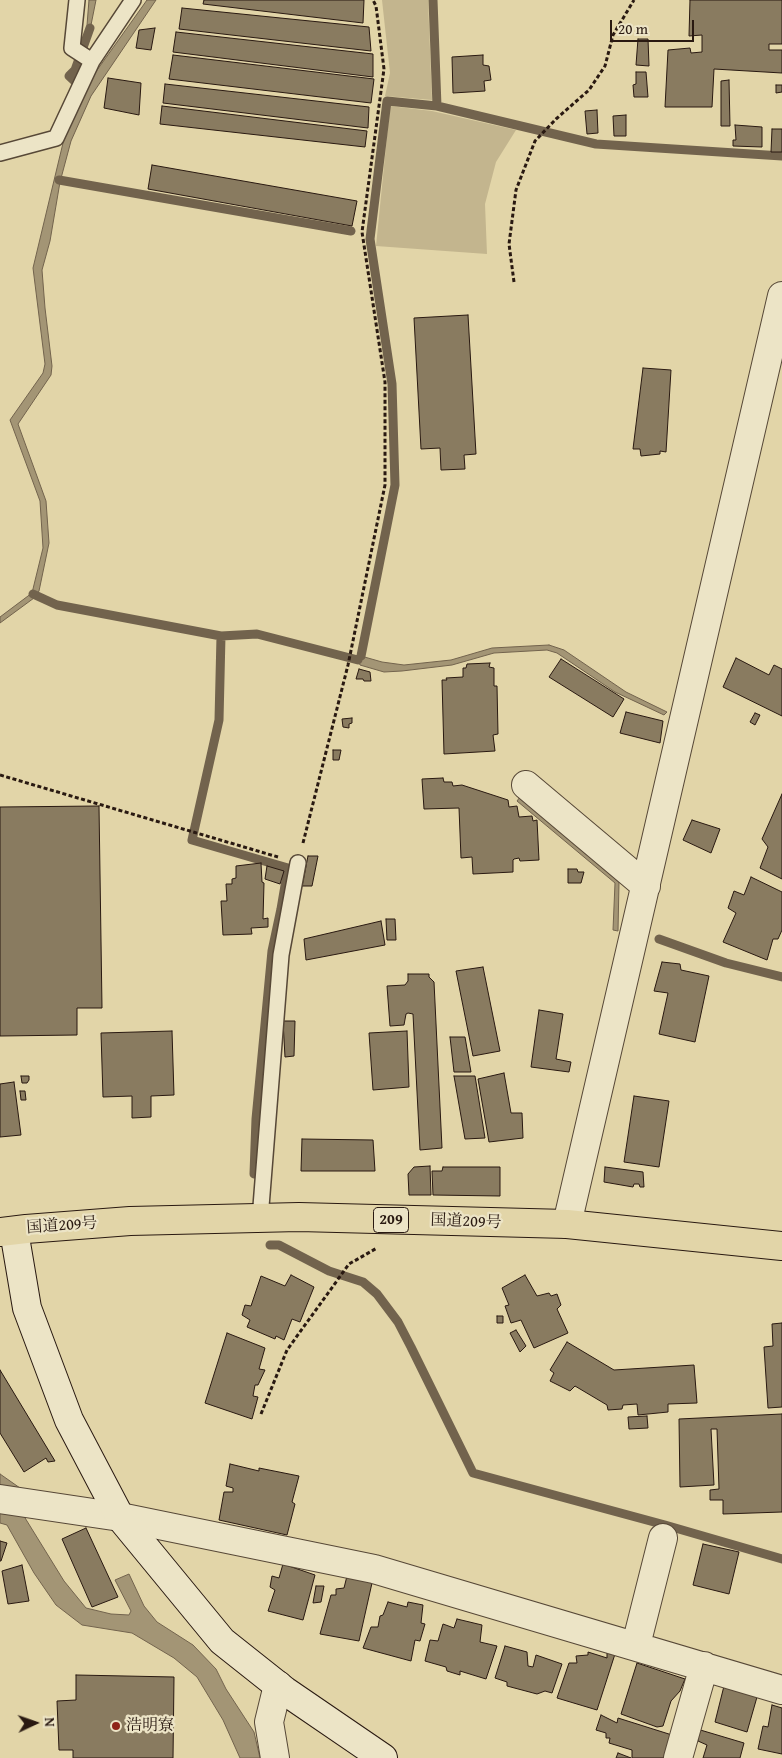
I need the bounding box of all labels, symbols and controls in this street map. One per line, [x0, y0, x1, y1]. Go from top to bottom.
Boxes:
scale bar [612, 10, 696, 42]
text: 20 m [618, 18, 648, 39]
road number: 209 [374, 1208, 408, 1232]
street label: 国道209号 [430, 1211, 502, 1233]
street label: 国道209号 [26, 1214, 98, 1238]
north arrow [10, 1698, 60, 1748]
place label: 浩明寮 [126, 1716, 174, 1736]
text: N [40, 1717, 60, 1727]
marker: 浩明寮 [110, 1720, 122, 1732]

